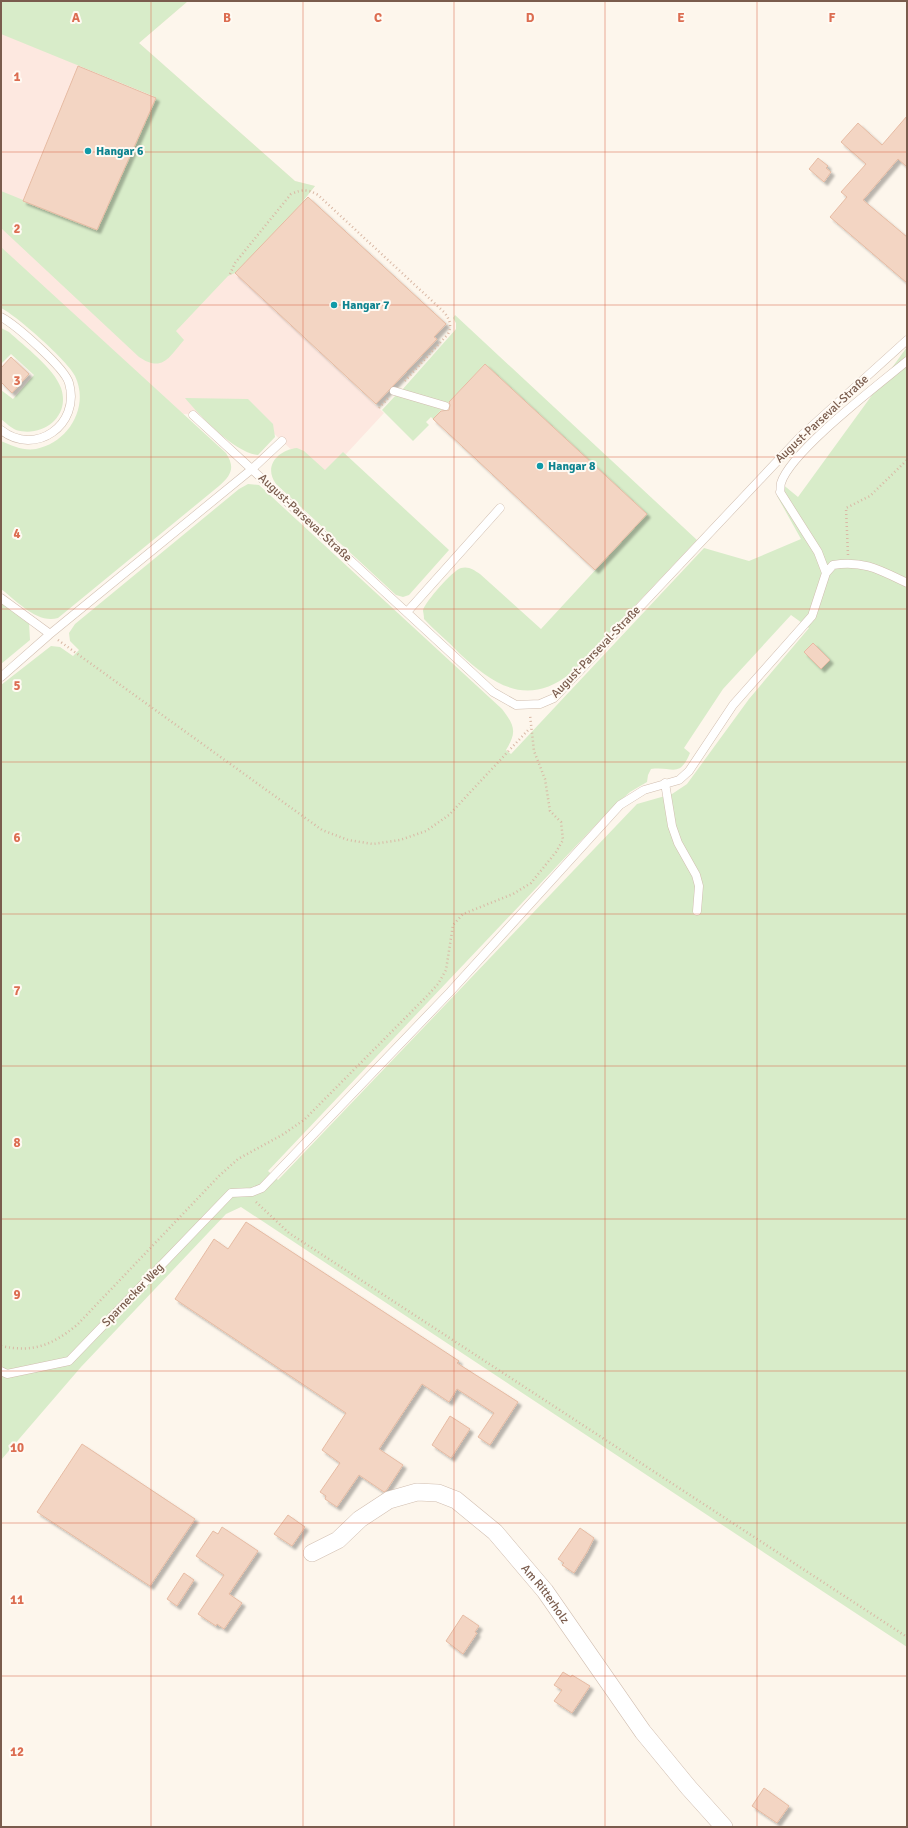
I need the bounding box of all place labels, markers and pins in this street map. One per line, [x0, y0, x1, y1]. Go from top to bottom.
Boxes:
place label: Hangar 6 [96, 144, 144, 159]
marker: Hangar 6 [83, 146, 93, 156]
place label: Hangar 7 [342, 298, 390, 313]
marker: Hangar 7 [329, 300, 339, 310]
place label: Hangar 8 [548, 459, 596, 474]
marker: Hangar 8 [535, 461, 545, 471]

